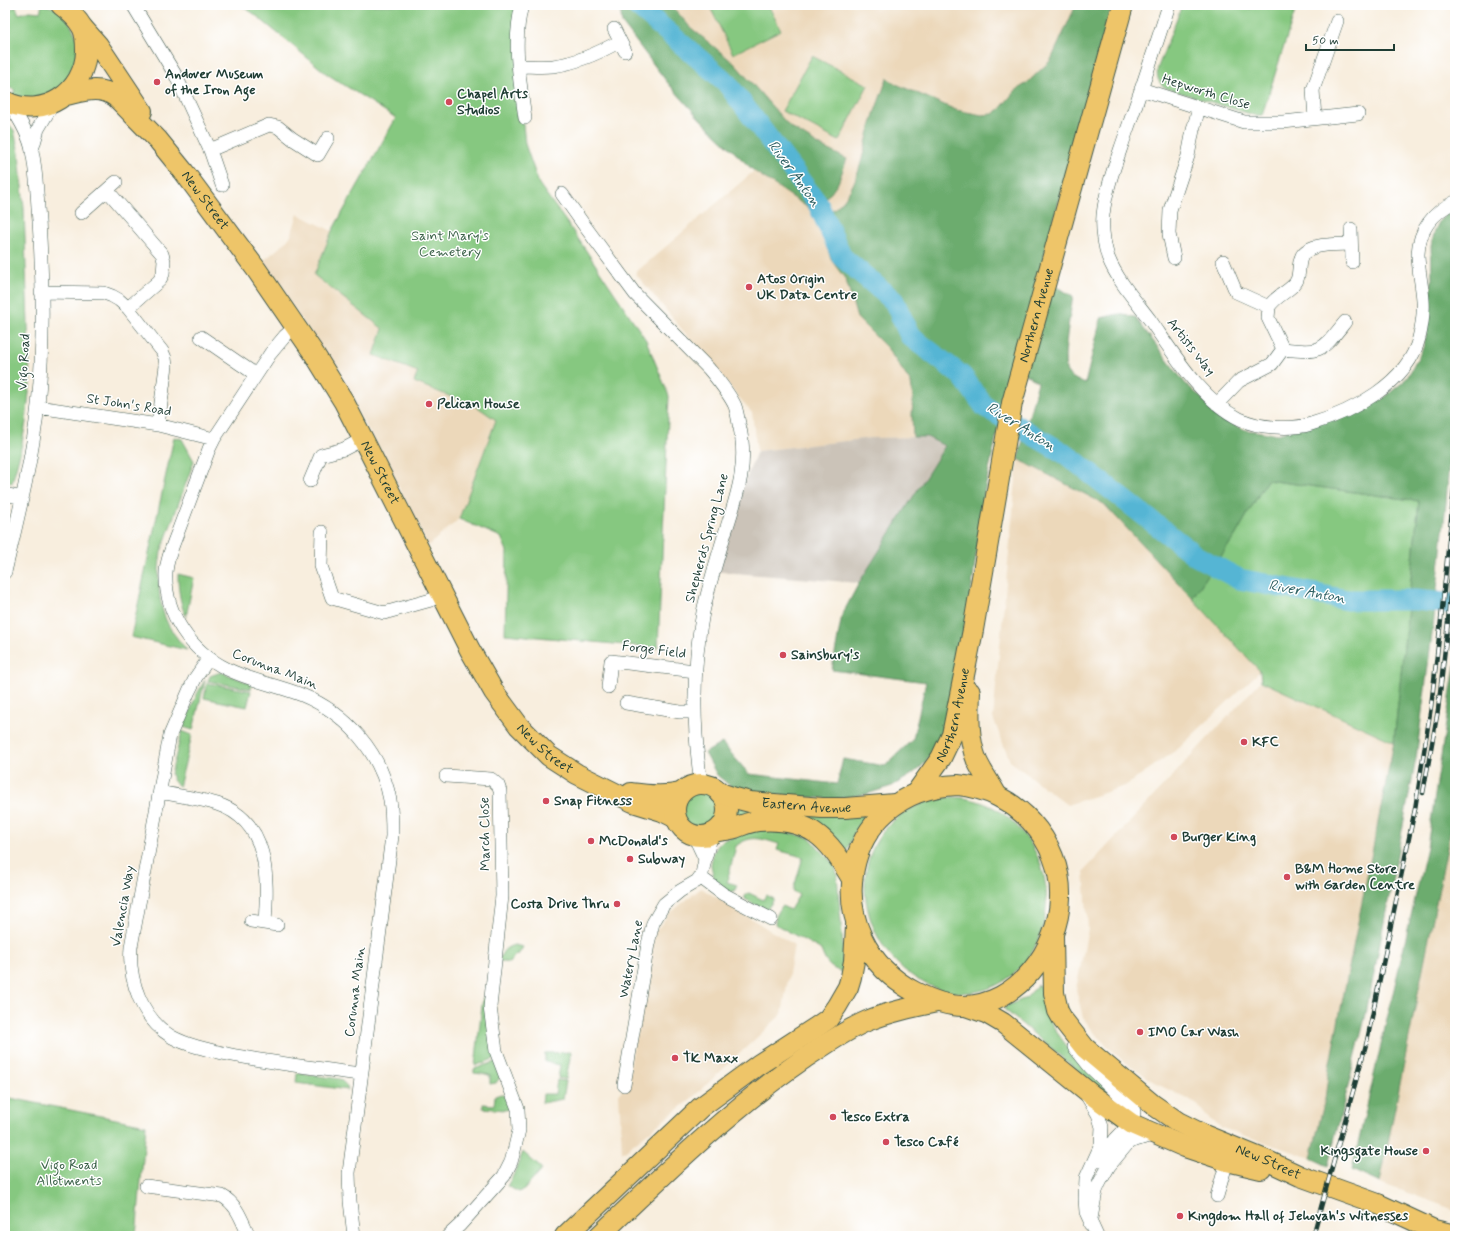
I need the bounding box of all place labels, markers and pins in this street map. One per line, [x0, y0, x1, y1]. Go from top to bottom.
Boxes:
place label: Andover Museum of the Iron Age [165, 65, 263, 102]
marker: Andover Museum of the Iron Age [152, 77, 162, 87]
place label: Chapel Arts Studios [457, 85, 529, 119]
marker: Chapel Arts Studios [444, 97, 454, 107]
place label: Atos Origin UK Data Centre [757, 270, 857, 304]
marker: Atos Origin UK Data Centre [744, 282, 754, 292]
place label: Pelican House [437, 395, 520, 413]
marker: Pelican House [424, 399, 434, 409]
place label: Sainsbury's [791, 646, 860, 664]
marker: Sainsbury's [778, 650, 788, 660]
place label: KFC [1252, 733, 1278, 751]
marker: KFC [1239, 737, 1249, 747]
place label: Snap Fitness [554, 792, 633, 810]
marker: Snap Fitness [541, 796, 551, 806]
place label: Burger King [1182, 828, 1256, 848]
place label: McDonald's [599, 832, 669, 850]
marker: Burger King [1169, 832, 1179, 842]
marker: McDonald's [586, 836, 596, 846]
place label: Subway [638, 850, 686, 868]
marker: Subway [625, 854, 635, 864]
place label: B&M Home Store with Garden Centre [1295, 860, 1415, 894]
marker: B&M Home Store with Garden Centre [1282, 872, 1292, 882]
place label: Costa Drive Thru [511, 895, 610, 913]
marker: Costa Drive Thru [612, 899, 622, 909]
place label: IMO Car Wash [1148, 1023, 1239, 1041]
marker: IMO Car Wash [1135, 1027, 1145, 1037]
place label: TK Maxx [683, 1049, 738, 1067]
marker: TK Maxx [670, 1053, 680, 1063]
place label: Tesco Extra [841, 1108, 910, 1126]
marker: Tesco Extra [828, 1112, 838, 1122]
place label: Tesco Café [894, 1133, 959, 1151]
marker: Tesco Café [881, 1137, 891, 1147]
place label: Kingsgate House [1321, 1142, 1418, 1163]
marker: Kingsgate House [1421, 1146, 1431, 1156]
place label: Kingdom Hall of Jehovah's Witnesses [1188, 1207, 1409, 1227]
marker: Kingdom Hall of Jehovah's Witnesses [1175, 1211, 1185, 1221]

